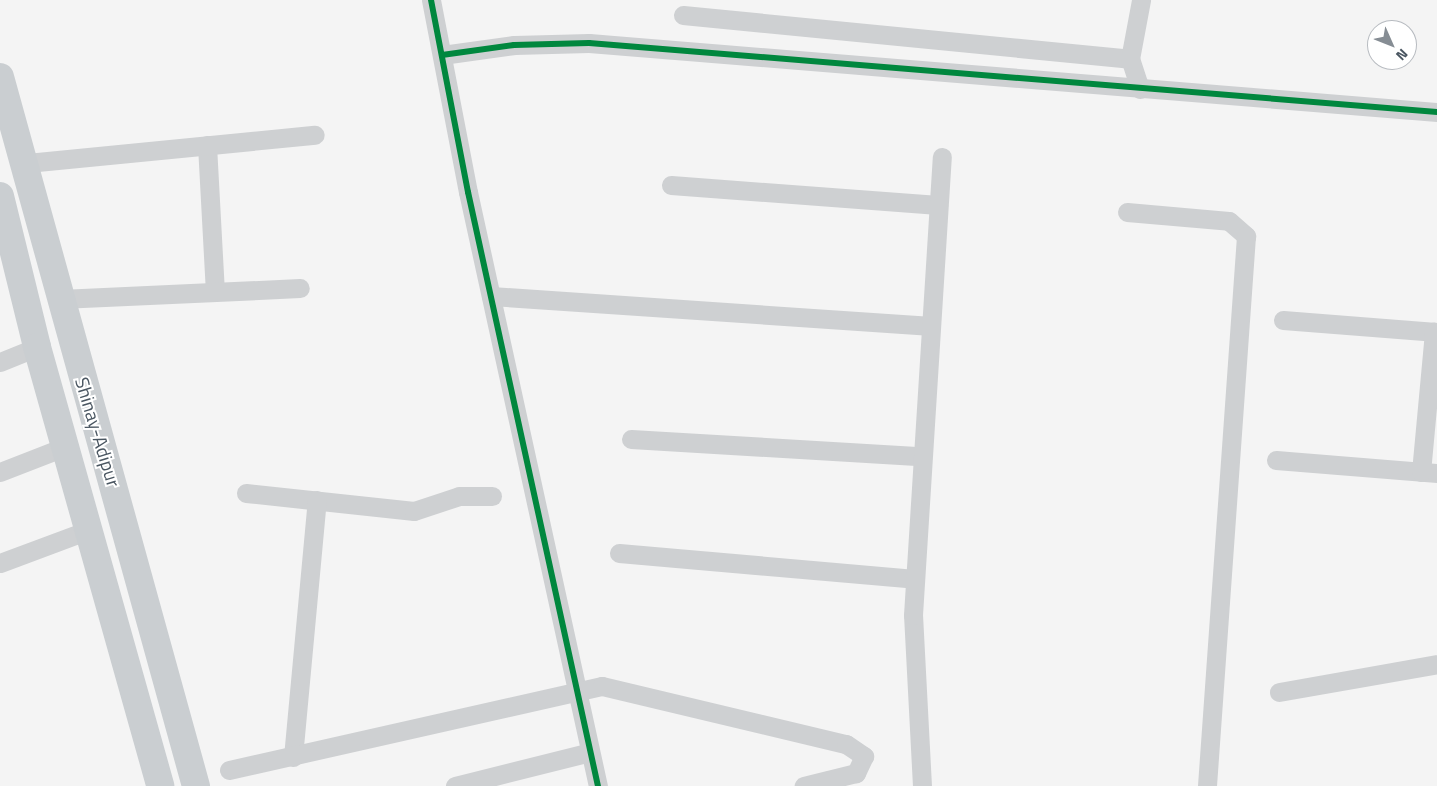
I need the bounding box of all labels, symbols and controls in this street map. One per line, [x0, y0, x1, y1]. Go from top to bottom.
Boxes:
north arrow [1367, 20, 1417, 70]
text: N [1392, 44, 1413, 66]
street label: Shinay-Adipur [71, 374, 125, 490]

